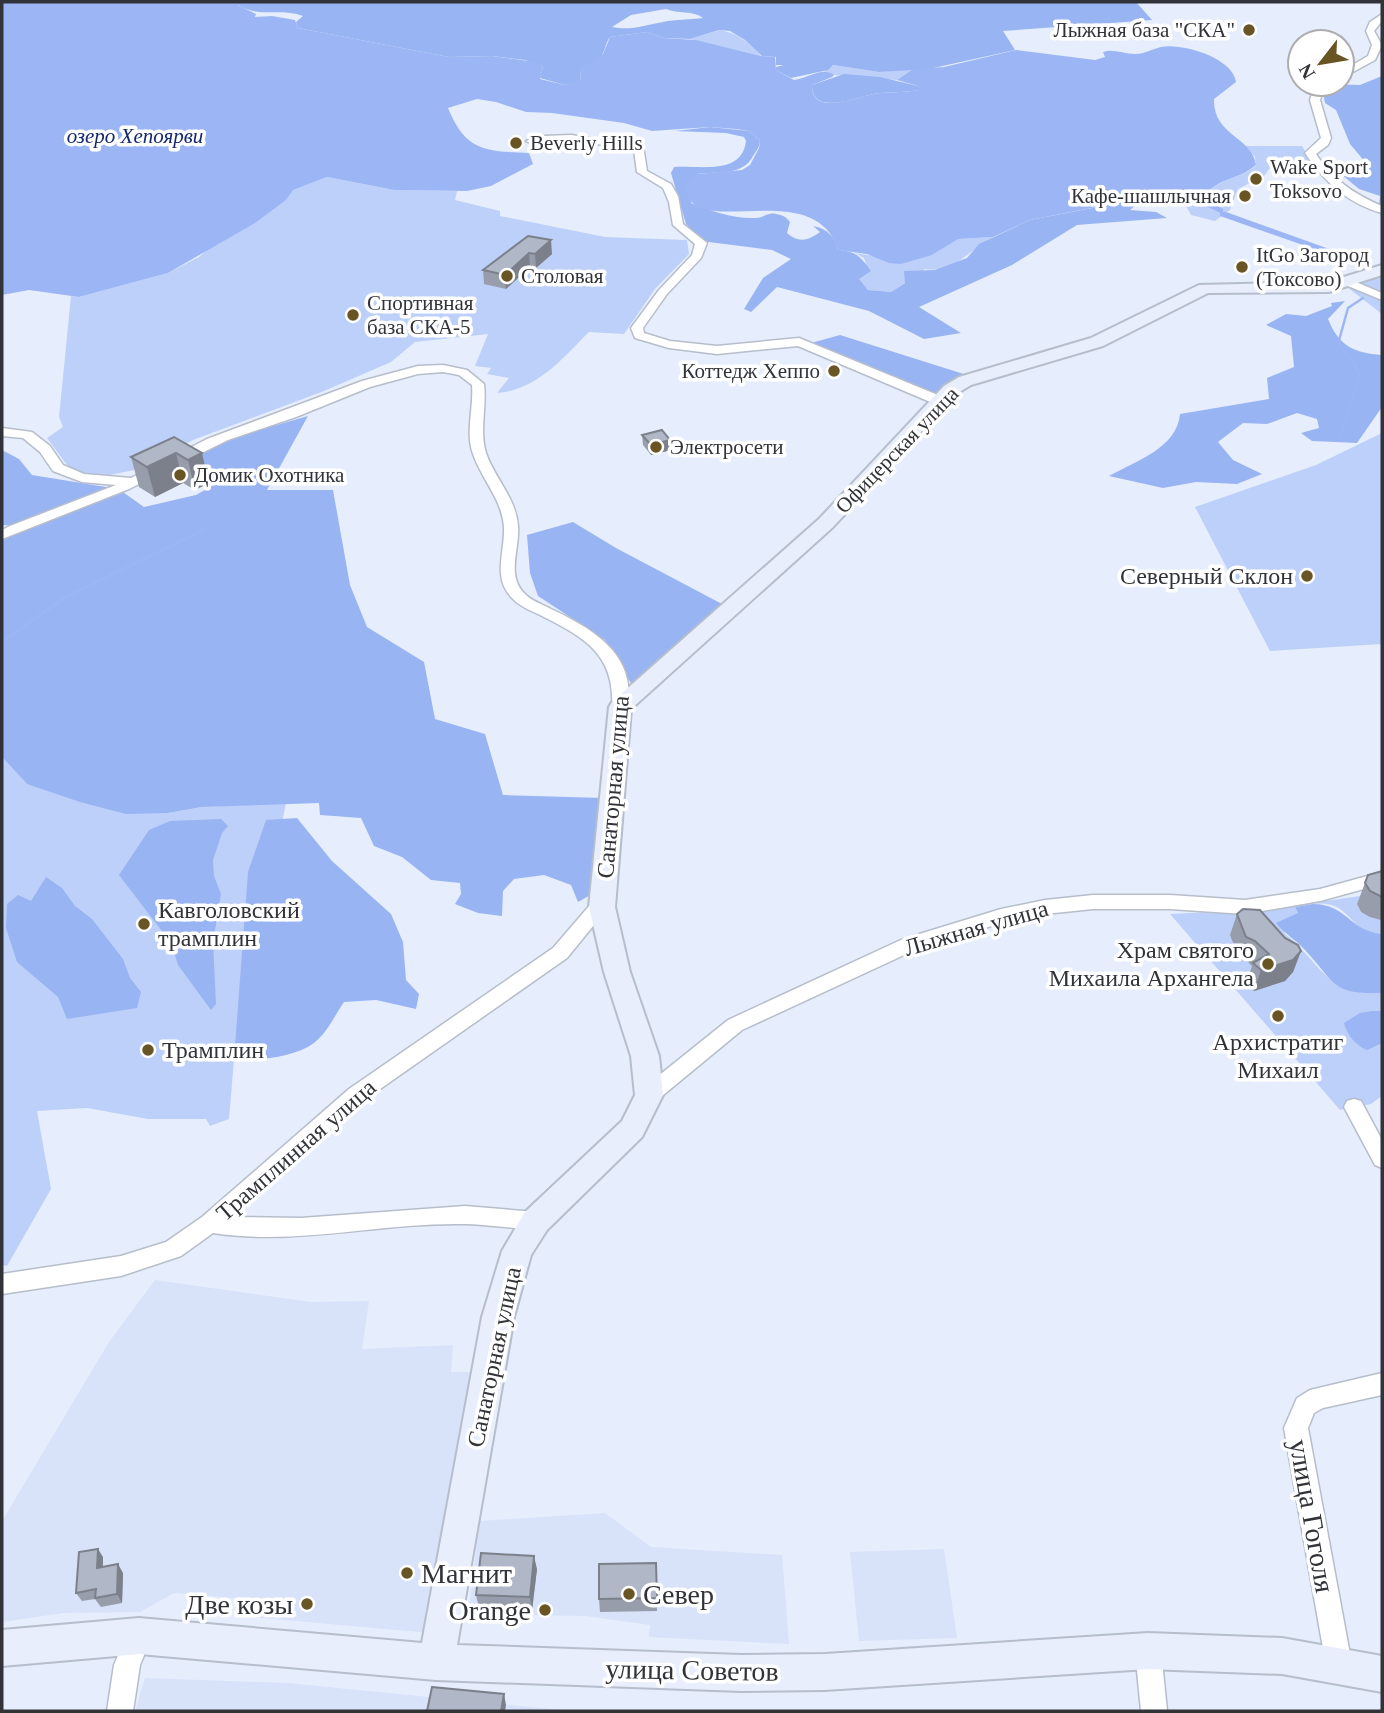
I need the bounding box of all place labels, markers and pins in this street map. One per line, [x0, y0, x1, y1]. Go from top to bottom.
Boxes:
place label: Лыжная база "СКА" [1053, 18, 1235, 42]
marker: Лыжная база "СКА" [1241, 22, 1257, 38]
place label: Beverly Hills [530, 131, 643, 155]
marker: Beverly Hills [508, 135, 524, 151]
place label: Wake Sport Toksovo [1270, 155, 1368, 203]
marker: Wake Sport Toksovo [1248, 171, 1264, 187]
place label: Кафе-шашлычная [1071, 184, 1231, 208]
marker: Кафе-шашлычная [1237, 188, 1253, 204]
place label: ItGo Загород (Токсово) [1256, 243, 1370, 291]
marker: ItGo Загород (Токсово) [1234, 259, 1250, 275]
place label: Столовая [521, 264, 604, 288]
marker: Столовая [499, 268, 515, 284]
place label: Спортивная база СКА-5 [367, 291, 474, 339]
marker: Спортивная база СКА-5 [345, 307, 361, 323]
place label: Коттедж Хеппо [682, 359, 820, 383]
marker: Коттедж Хеппо [826, 363, 842, 379]
place label: Электросети [670, 435, 784, 459]
marker: Электросети [648, 439, 664, 455]
place label: Домик Охотника [194, 463, 345, 487]
marker: Домик Охотника [172, 467, 188, 483]
place label: Северный Склон [1120, 563, 1293, 589]
marker: Северный Склон [1299, 568, 1315, 584]
place label: Кавголовский трамплин [158, 897, 300, 951]
marker: Кавголовский трамплин [136, 916, 152, 932]
place label: Храм святого Михаила Архангела [1049, 937, 1254, 991]
marker: Храм святого Михаила Архангела [1260, 956, 1276, 972]
marker: Архистратиг Михаил [1270, 1008, 1286, 1024]
place label: Архистратиг Михаил [1213, 1029, 1344, 1083]
place label: Трамплин [162, 1037, 264, 1063]
marker: Трамплин [140, 1042, 156, 1058]
place label: Магнит [421, 1558, 512, 1589]
marker: Магнит [399, 1565, 415, 1581]
place label: Север [643, 1579, 714, 1610]
marker: Север [621, 1586, 637, 1602]
place label: Две козы [185, 1589, 293, 1620]
place label: Orange [449, 1595, 531, 1626]
marker: Две козы [299, 1596, 315, 1612]
marker: Orange [537, 1602, 553, 1618]

